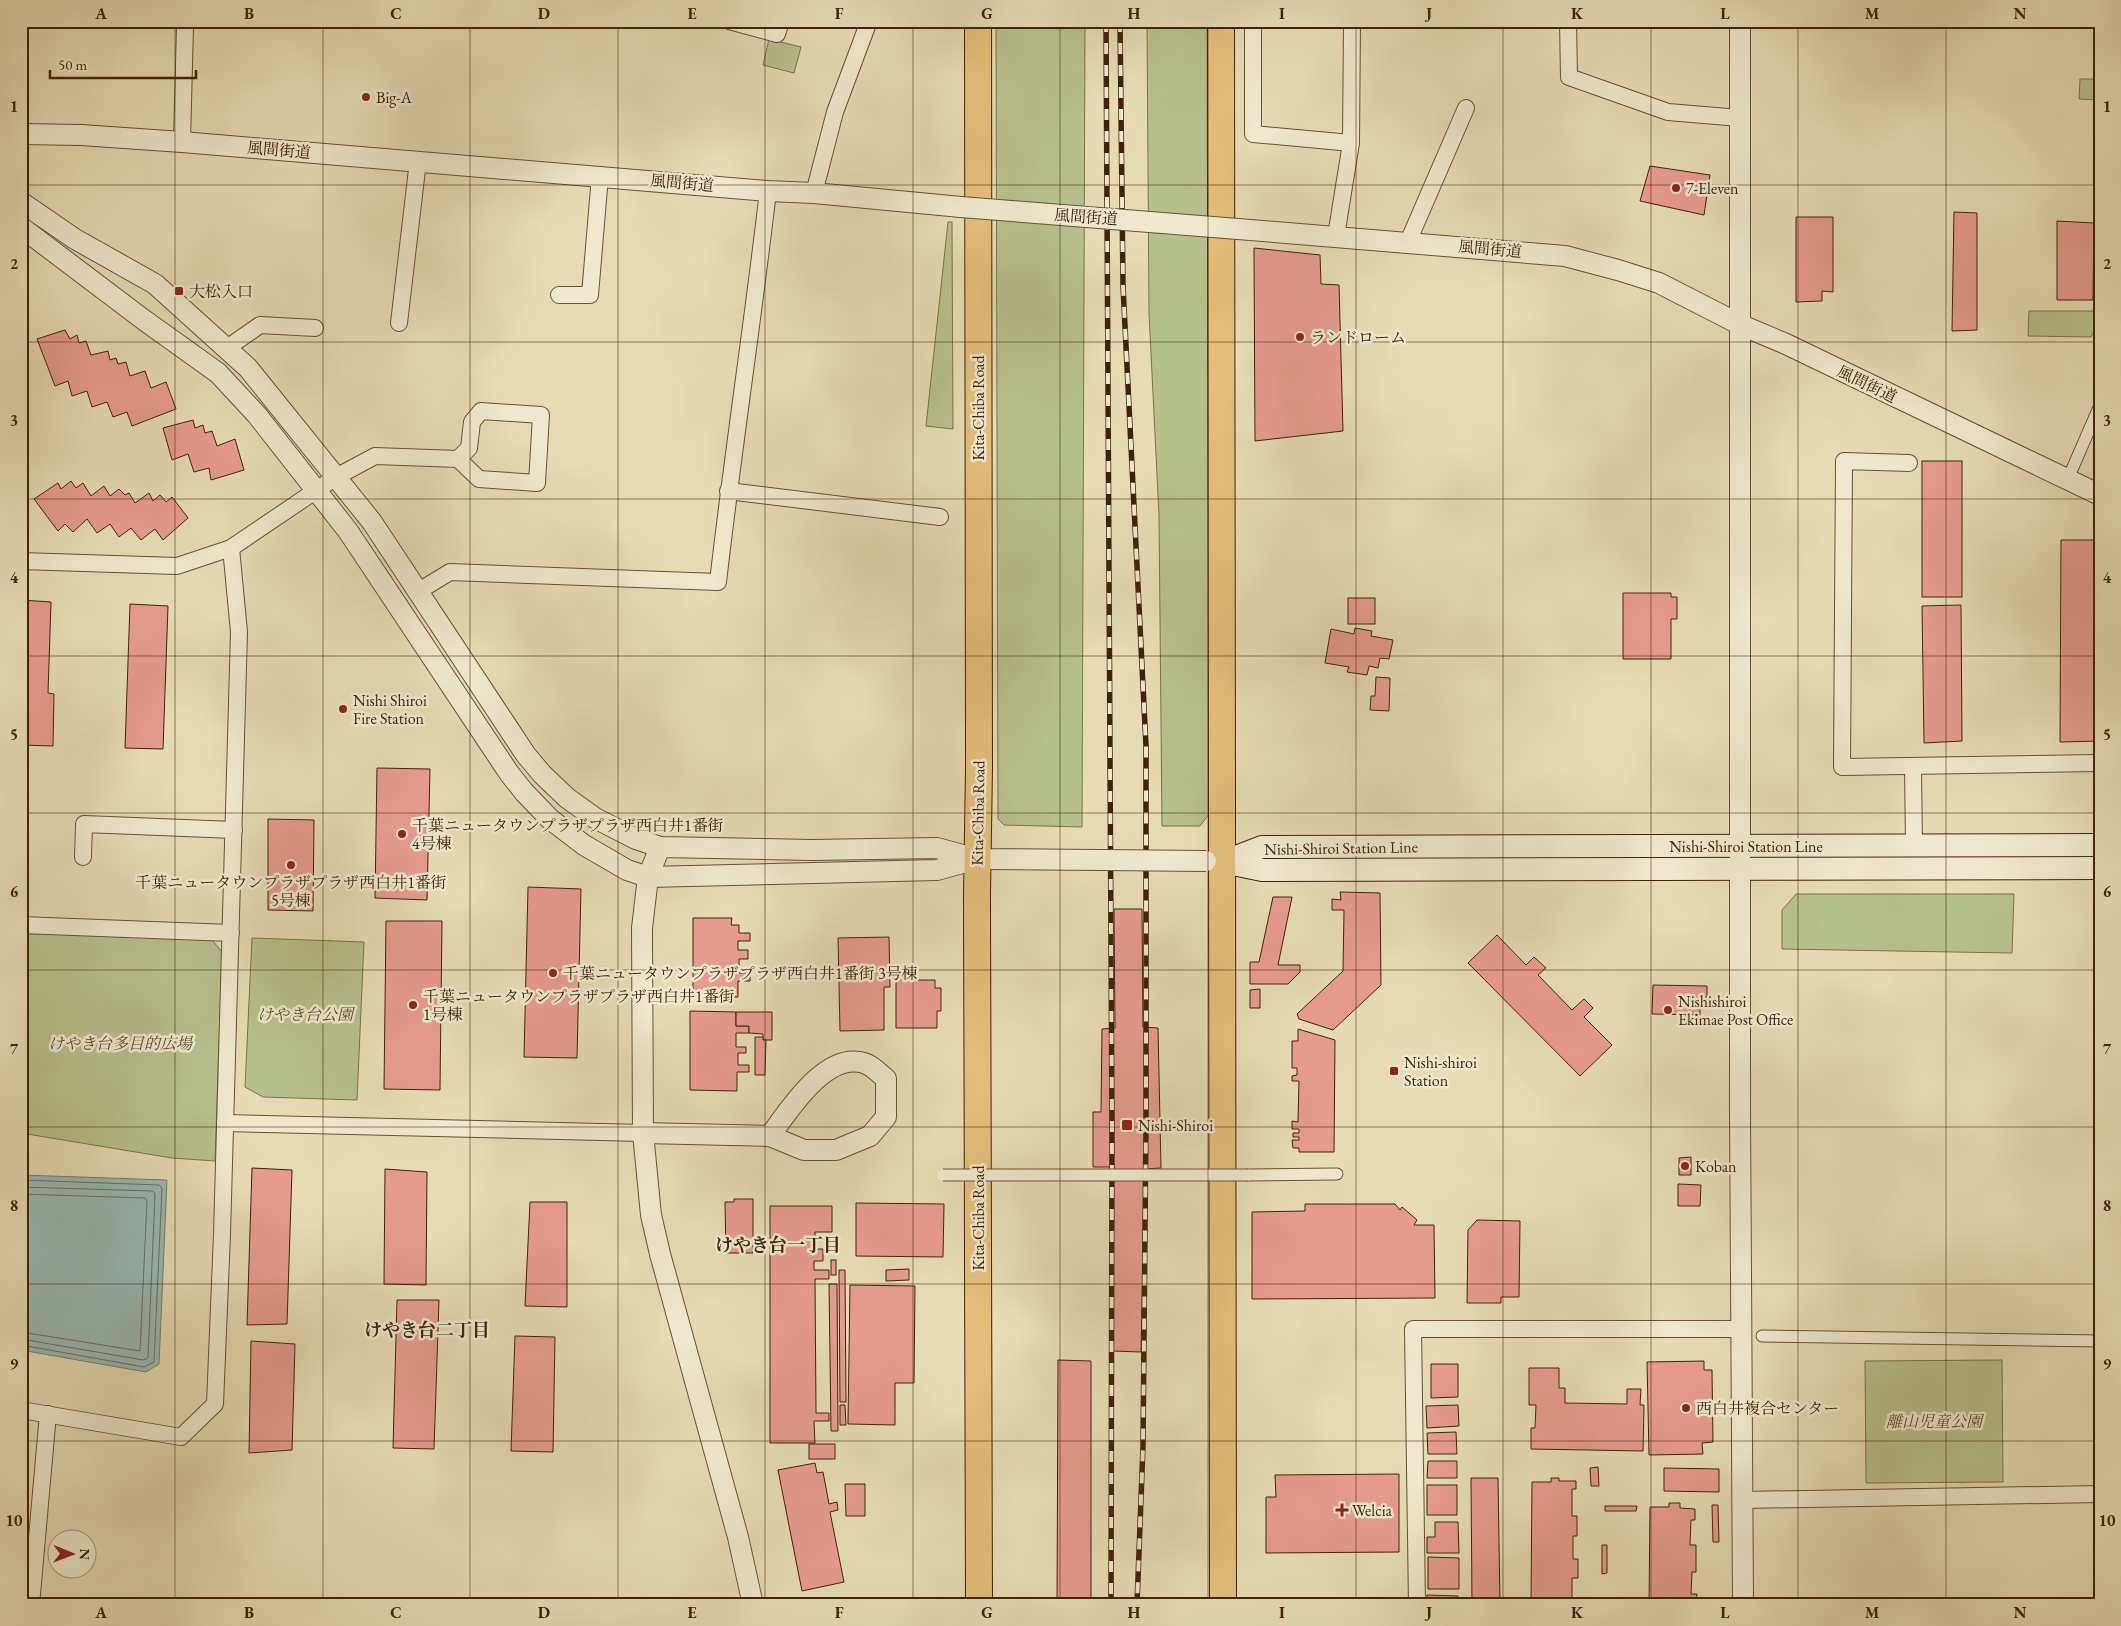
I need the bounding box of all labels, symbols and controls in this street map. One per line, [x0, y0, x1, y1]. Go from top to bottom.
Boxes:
text: A [94, 3, 107, 24]
text: B [244, 3, 254, 24]
text: C [390, 3, 402, 24]
text: D [538, 3, 550, 24]
text: E [687, 3, 697, 24]
text: F [835, 3, 844, 24]
text: G [981, 3, 993, 24]
text: H [1128, 3, 1141, 24]
text: I [1279, 3, 1285, 24]
text: J [1424, 3, 1432, 24]
text: K [1571, 3, 1584, 24]
text: L [1720, 3, 1730, 24]
text: M [1865, 3, 1880, 24]
text: N [2014, 3, 2027, 24]
scale bar [50, 48, 196, 80]
text: 50 m [58, 55, 87, 74]
place label: Big-A [376, 87, 413, 108]
marker: Big-A [360, 91, 372, 103]
text: 1 [10, 96, 18, 117]
text: 1 [2103, 96, 2111, 117]
street label: 風間街道 [246, 137, 312, 163]
street label: 風間街道 [649, 170, 715, 196]
place label: 7-Eleven [1686, 178, 1739, 199]
marker: 7-Eleven [1670, 182, 1682, 194]
street label: 風間街道 [1053, 204, 1119, 230]
street label: 風間街道 [1457, 236, 1523, 262]
text: 2 [10, 253, 19, 274]
text: 2 [2103, 253, 2112, 274]
place label: 大松入口 [189, 281, 253, 302]
marker: 大松入口 [173, 285, 185, 297]
place label: ランドローム [1310, 327, 1406, 348]
marker: ランドローム [1294, 331, 1306, 343]
street label: Kita-Chiba Road [968, 355, 989, 461]
street label: 風間街道 [1834, 361, 1900, 407]
text: 3 [10, 410, 18, 431]
text: 3 [2103, 410, 2111, 431]
text: 4 [10, 567, 19, 588]
text: 4 [2103, 567, 2112, 588]
place label: Nishi Shiroi Fire Station [353, 690, 427, 729]
marker: Nishi Shiroi Fire Station [337, 703, 349, 715]
text: 5 [10, 724, 18, 745]
text: 5 [2103, 724, 2111, 745]
street label: Kita-Chiba Road [967, 759, 989, 866]
place label: 千葉ニュータウンプラザプラザ西白井1番街 4号棟 [412, 815, 724, 854]
marker: 千葉ニュータウンプラザプラザ西白井1番街 4号棟 [396, 828, 408, 840]
street label: Nishi-Shiroi Station Line [1264, 836, 1418, 860]
street label: Nishi-Shiroi Station Line [1669, 836, 1823, 857]
marker: 千葉ニュータウンプラザプラザ西白井1番街 5号棟 [285, 859, 297, 871]
place label: 千葉ニュータウンプラザプラザ西白井1番街 5号棟 [135, 872, 447, 911]
text: 6 [10, 881, 19, 902]
text: 6 [2103, 881, 2112, 902]
place label: 千葉ニュータウンプラザプラザ西白井1番街 3号棟 [563, 963, 918, 984]
marker: 千葉ニュータウンプラザプラザ西白井1番街 3号棟 [547, 967, 559, 979]
place label: 千葉ニュータウンプラザプラザ西白井1番街 1号棟 [423, 986, 735, 1025]
place label: Nishishiroi Ekimae Post Office [1678, 991, 1793, 1030]
marker: 千葉ニュータウンプラザプラザ西白井1番街 1号棟 [407, 999, 419, 1011]
park label: けやき台公園 [257, 1004, 356, 1025]
marker: Nishishiroi Ekimae Post Office [1662, 1004, 1674, 1016]
park label: けやき台多目的広場 [48, 1033, 194, 1054]
text: 7 [10, 1038, 19, 1059]
text: 7 [2103, 1038, 2112, 1059]
place label: Nishi-shiroi Station [1404, 1052, 1477, 1091]
marker: Nishi-shiroi Station [1388, 1065, 1400, 1077]
place label: Nishi-Shiroi [1138, 1115, 1213, 1136]
marker: Nishi-Shiroi [1120, 1118, 1134, 1132]
place label: Koban [1695, 1156, 1737, 1177]
marker: Koban [1679, 1160, 1691, 1172]
street label: Kita-Chiba Road [968, 1165, 989, 1271]
text: 8 [10, 1195, 18, 1216]
text: 8 [2103, 1195, 2111, 1216]
district label: けやき台一丁目 [715, 1233, 841, 1256]
district label: けやき台二丁目 [364, 1318, 490, 1341]
text: 9 [10, 1353, 19, 1374]
text: 9 [2103, 1353, 2112, 1374]
place label: 西白井複合センター [1696, 1398, 1839, 1419]
marker: 西白井複合センター [1680, 1402, 1692, 1414]
park label: 離山児童公園 [1886, 1411, 1985, 1432]
place label: Welcia [1352, 1500, 1393, 1521]
marker: Welcia [1336, 1504, 1348, 1516]
text: 10 [6, 1510, 23, 1531]
text: 10 [2099, 1510, 2116, 1531]
north arrow [48, 1528, 98, 1578]
text: N [76, 1548, 94, 1561]
text: A [94, 1602, 107, 1623]
text: B [244, 1602, 254, 1623]
text: C [390, 1602, 402, 1623]
text: D [538, 1602, 550, 1623]
text: E [687, 1602, 697, 1623]
text: F [835, 1602, 844, 1623]
text: G [981, 1602, 993, 1623]
text: H [1128, 1602, 1141, 1623]
text: I [1279, 1602, 1285, 1623]
text: J [1424, 1602, 1432, 1623]
text: K [1571, 1602, 1584, 1623]
text: L [1720, 1602, 1730, 1623]
text: M [1865, 1602, 1880, 1623]
text: N [2014, 1602, 2027, 1623]

